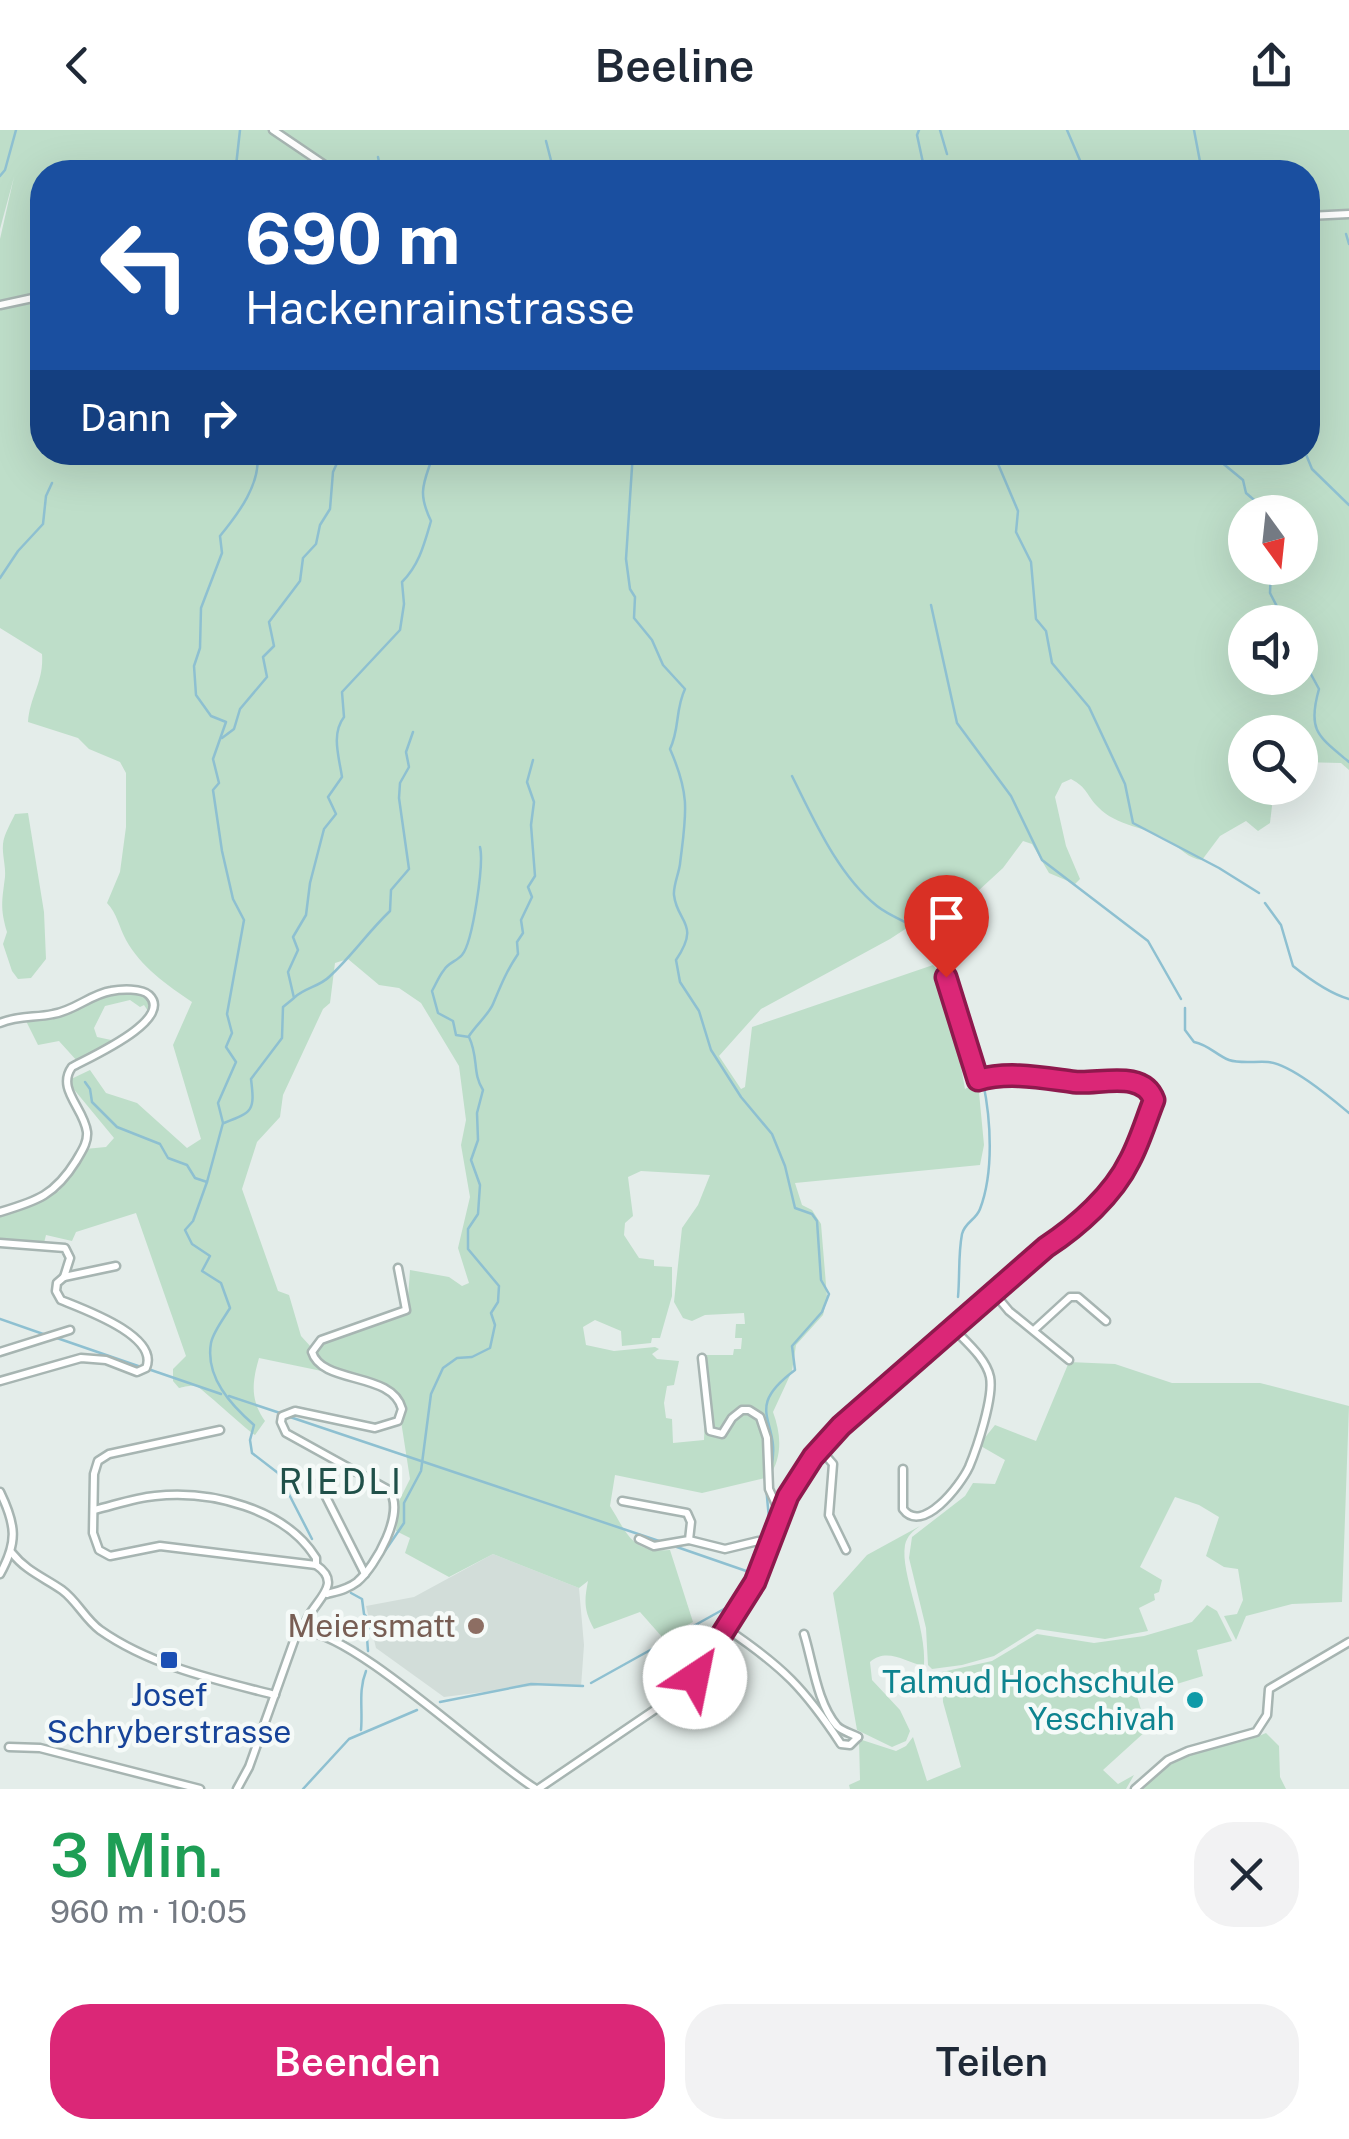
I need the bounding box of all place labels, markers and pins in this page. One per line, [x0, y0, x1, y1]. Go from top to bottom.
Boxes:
pin [904, 875, 989, 978]
place label: Meiersmatt [287, 1607, 456, 1644]
marker: Meiersmatt [465, 1615, 487, 1637]
marker: Josef Schryberstrasse [158, 1649, 180, 1671]
place label: Talmud Hochschule Yeschivah [882, 1663, 1175, 1737]
place label: Josef Schryberstrasse [47, 1676, 291, 1750]
marker: Talmud Hochschule Yeschivah [1184, 1689, 1206, 1711]

